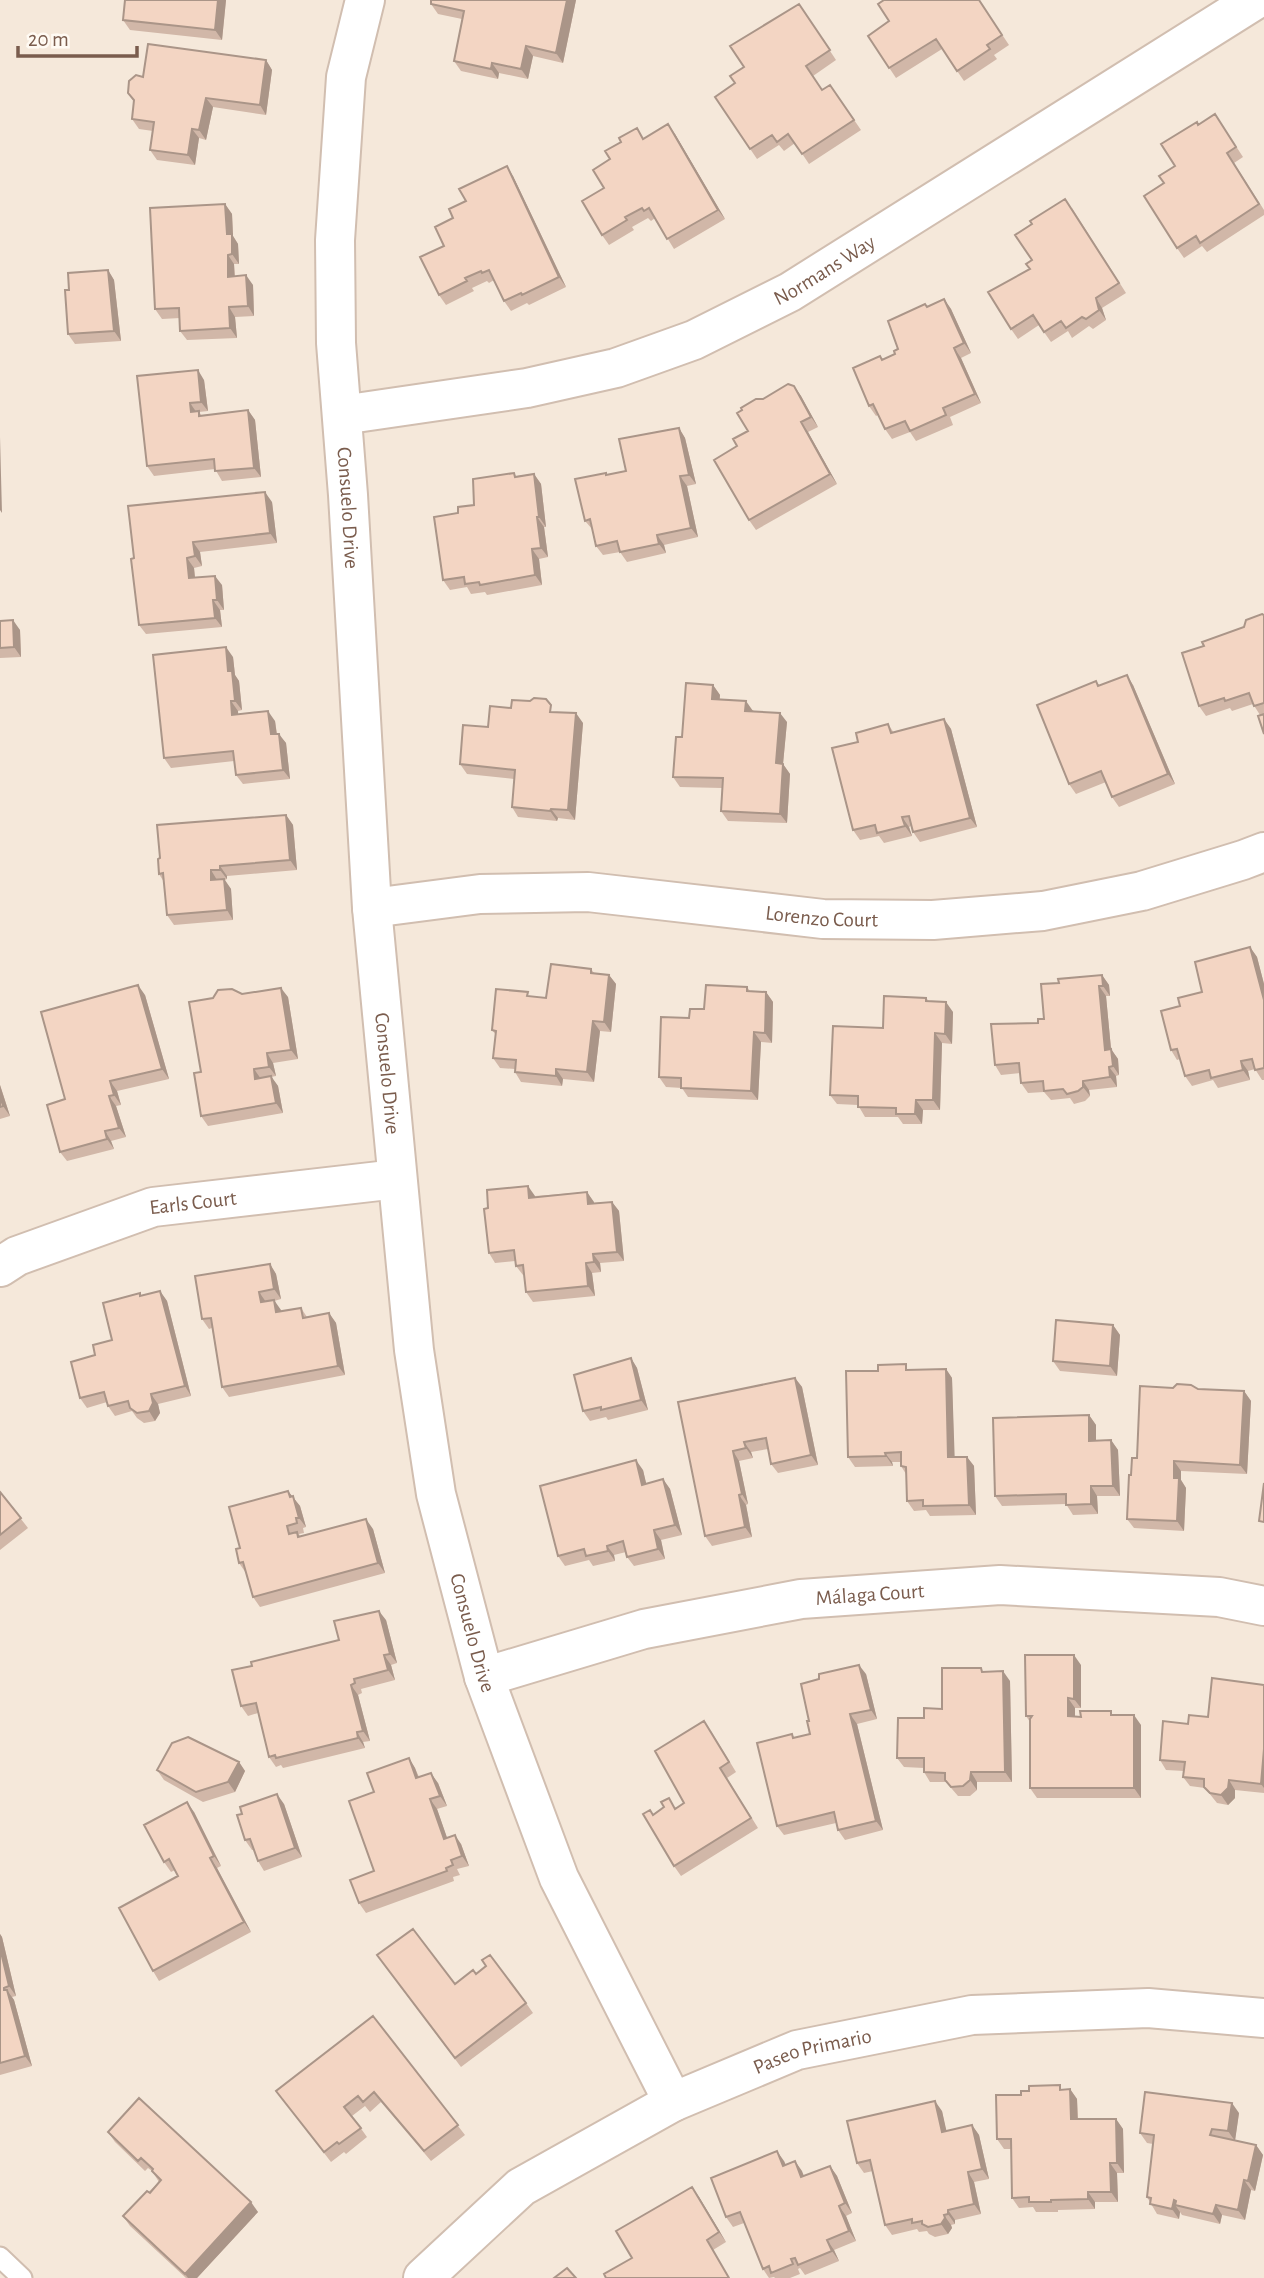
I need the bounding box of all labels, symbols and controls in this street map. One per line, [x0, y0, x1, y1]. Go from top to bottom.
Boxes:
scale bar [18, 14, 136, 58]
text: 20 m [28, 29, 69, 50]
street label: Normans Way [770, 231, 879, 309]
street label: Consuelo Drive [334, 446, 363, 569]
street label: Lorenzo Court [764, 902, 878, 930]
street label: Consuelo Drive [371, 1012, 404, 1135]
street label: Earls Court [148, 1187, 238, 1218]
street label: Consuelo Drive [447, 1571, 499, 1695]
street label: Málaga Court [815, 1580, 925, 1608]
street label: Paseo Primario [750, 2025, 873, 2078]

